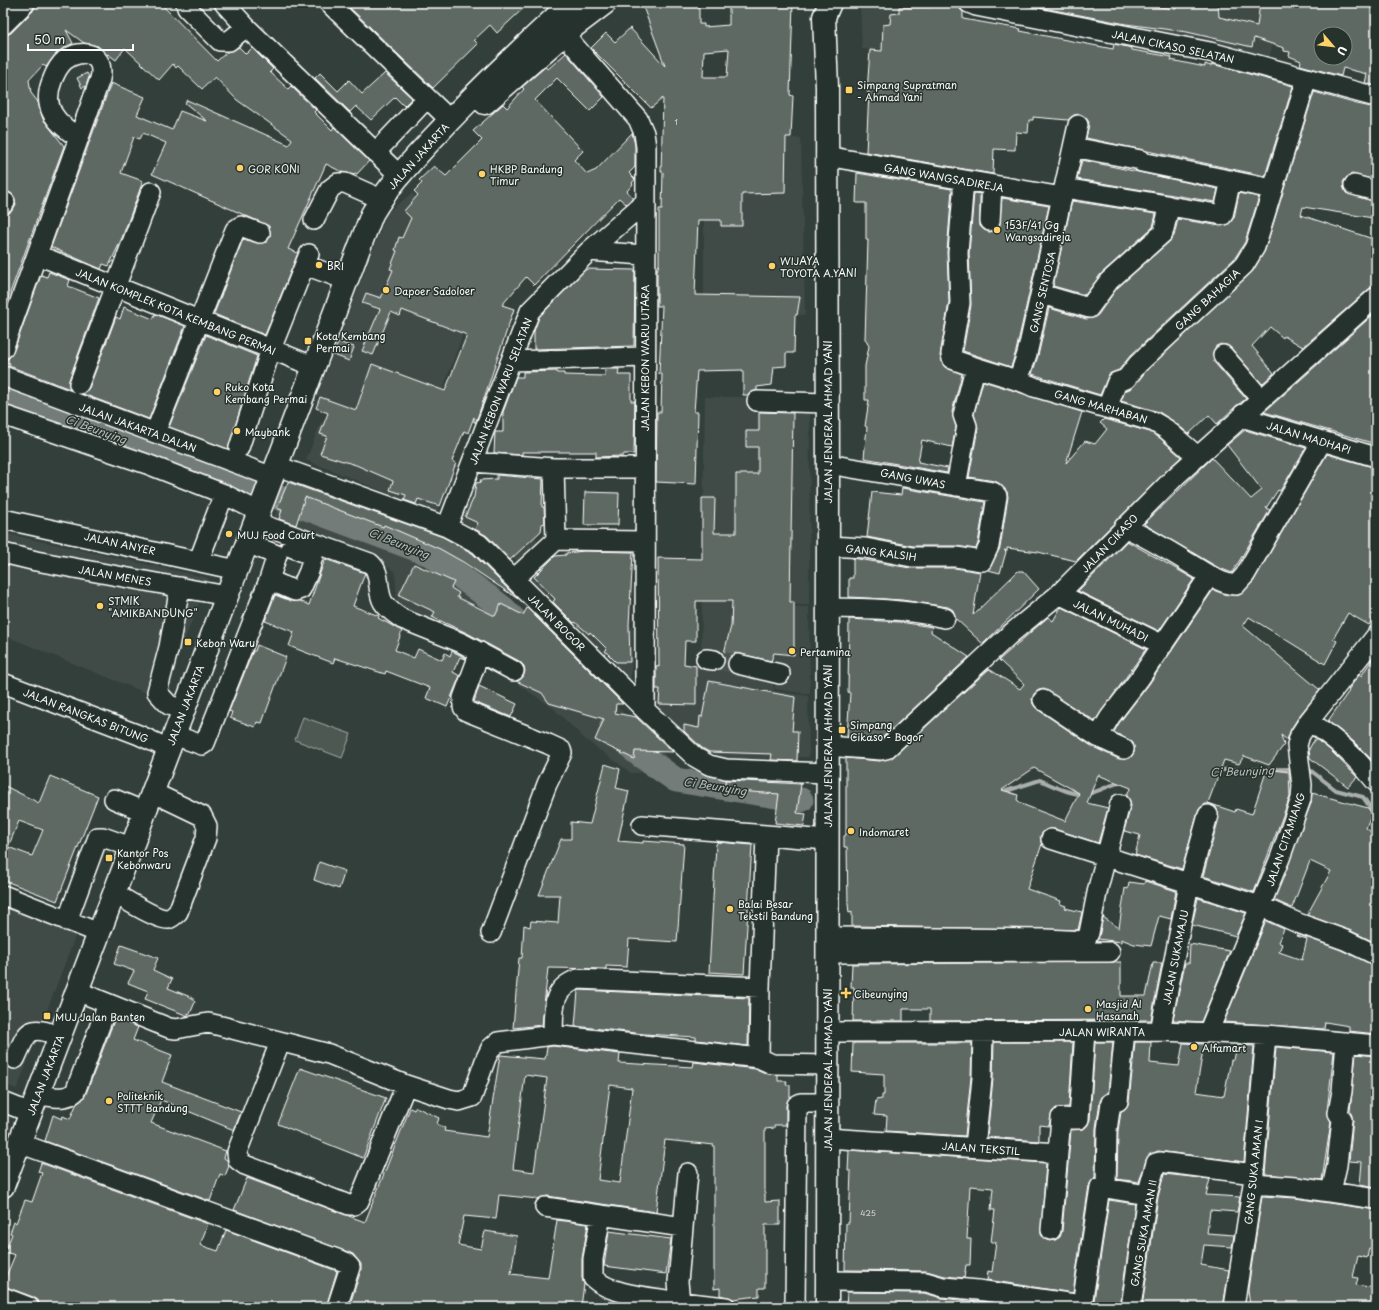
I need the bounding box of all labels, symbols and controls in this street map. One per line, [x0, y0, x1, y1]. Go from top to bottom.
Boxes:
scale bar [28, 26, 133, 52]
street label: JALAN CIKASO SELATAN [1110, 26, 1236, 66]
north arrow [1313, 26, 1353, 66]
text: 50 m [34, 30, 65, 48]
text: U [1333, 43, 1352, 59]
place label: Simpang Supratman - Ahmad Yani [857, 77, 957, 104]
marker: Simpang Supratman - Ahmad Yani [844, 85, 854, 95]
house number: 1 [674, 116, 678, 128]
street label: JALAN JAKARTA [384, 119, 452, 193]
street label: GANG WANGSADIREJA [883, 159, 1005, 195]
place label: GOR KONI [248, 161, 300, 176]
place label: HKBP Bandung Timur [490, 161, 563, 188]
marker: GOR KONI [235, 163, 245, 173]
marker: HKBP Bandung Timur [477, 169, 487, 179]
place label: 153F/41 Gg Wangsadireja [1005, 217, 1071, 244]
marker: 153F/41 Gg Wangsadireja [992, 225, 1002, 235]
street label: GANG SENTOSA [1025, 250, 1059, 334]
place label: WIJAYA TOYOTA A.YANI [780, 253, 857, 280]
place label: BRI [327, 258, 344, 273]
marker: BRI [314, 260, 324, 270]
marker: WIJAYA TOYOTA A.YANI [767, 261, 777, 271]
street label: JALAN KOMPLEK KOTA KEMBANG PERMAI [74, 264, 278, 358]
street label: GANG BAHAGIA [1171, 265, 1243, 333]
place label: Dapoer Sadoloer [394, 283, 475, 298]
street label: JALAN KEBON WARU UTARA [637, 284, 652, 431]
marker: Dapoer Sadoloer [381, 285, 391, 295]
street label: JALAN KEBON WARU SELATAN [465, 315, 535, 467]
place label: Kota Kembang Permai [316, 328, 386, 355]
marker: Kota Kembang Permai [303, 336, 313, 346]
street label: JALAN JENDERAL AHMAD YANI [820, 341, 835, 503]
place label: Ruko Kota Kembang Permai [225, 379, 307, 406]
street label: GANG MARHABAN [1053, 386, 1149, 427]
marker: Ruko Kota Kembang Permai [212, 387, 222, 397]
street label: JALAN JAKARTA DALAN [77, 399, 199, 455]
water label: Ci Beunying [63, 410, 129, 448]
street label: JALAN MADHAPI [1265, 417, 1353, 457]
place label: Maybank [245, 424, 290, 440]
marker: Maybank [232, 426, 242, 436]
street label: GANG UWAS [879, 464, 947, 492]
street label: JALAN CIKASO [1077, 510, 1141, 576]
water label: Ci Beunying [366, 523, 432, 563]
place label: MUJ Food Court [237, 527, 315, 542]
street label: JALAN ANYER [83, 528, 157, 558]
marker: MUJ Food Court [224, 529, 234, 539]
street label: GANG KALSIH [845, 540, 917, 564]
street label: JALAN MENES [77, 561, 153, 589]
street label: JALAN BOGOR [525, 590, 589, 654]
place label: STMIK "AMIKBANDUNG" [108, 593, 198, 620]
street label: JALAN MUHADI [1071, 595, 1151, 645]
marker: STMIK "AMIKBANDUNG" [95, 601, 105, 611]
place label: Kebon Waru [196, 635, 255, 650]
marker: Kebon Waru [183, 637, 193, 647]
place label: Pertamina [800, 644, 851, 659]
marker: Pertamina [787, 646, 797, 656]
street label: JALAN JAKARTA [163, 663, 207, 747]
street label: JALAN JENDERAL AHMAD YANI [820, 665, 835, 827]
street label: JALAN RANGKAS BITUNG [21, 684, 151, 746]
place label: Simpang Cikaso - Bogor [850, 717, 923, 744]
marker: Simpang Cikaso - Bogor [837, 725, 847, 735]
water label: Ci Beunying [1210, 761, 1275, 781]
water label: Ci Beunying [682, 773, 748, 799]
street label: JALAN CITAMIANG [1262, 790, 1308, 888]
place label: Indomaret [859, 824, 909, 839]
marker: Indomaret [846, 826, 856, 836]
place label: Kantor Pos Kebonwaru [117, 845, 171, 872]
marker: Kantor Pos Kebonwaru [104, 853, 114, 863]
place label: Balai Besar Tekstil Bandung [738, 896, 813, 923]
marker: Balai Besar Tekstil Bandung [725, 904, 735, 914]
street label: JALAN SUKAMAJU [1158, 908, 1192, 1006]
place label: Cibeunying [854, 986, 908, 1001]
marker: Cibeunying [841, 988, 851, 998]
street label: JALAN JENDERAL AHMAD YANI [820, 989, 835, 1151]
place label: Masjid Al Hasanah [1096, 996, 1142, 1023]
marker: Masjid Al Hasanah [1083, 1004, 1093, 1014]
place label: MUJ Jalan Banten [55, 1009, 145, 1024]
marker: MUJ Jalan Banten [42, 1011, 52, 1021]
street label: JALAN WIRANTA [1059, 1024, 1145, 1039]
street label: JALAN JAKARTA [23, 1033, 67, 1117]
place label: Alfamart [1202, 1040, 1246, 1055]
marker: Alfamart [1189, 1042, 1199, 1052]
place label: Politeknik STTT Bandung [117, 1088, 188, 1115]
marker: Politeknik STTT Bandung [104, 1096, 114, 1106]
street label: GANG SUKA AMAN I [1240, 1119, 1266, 1225]
street label: JALAN TEKSTIL [941, 1138, 1021, 1158]
street label: GANG SUKA AMAN II [1126, 1178, 1160, 1288]
house number: 425 [860, 1207, 876, 1219]

